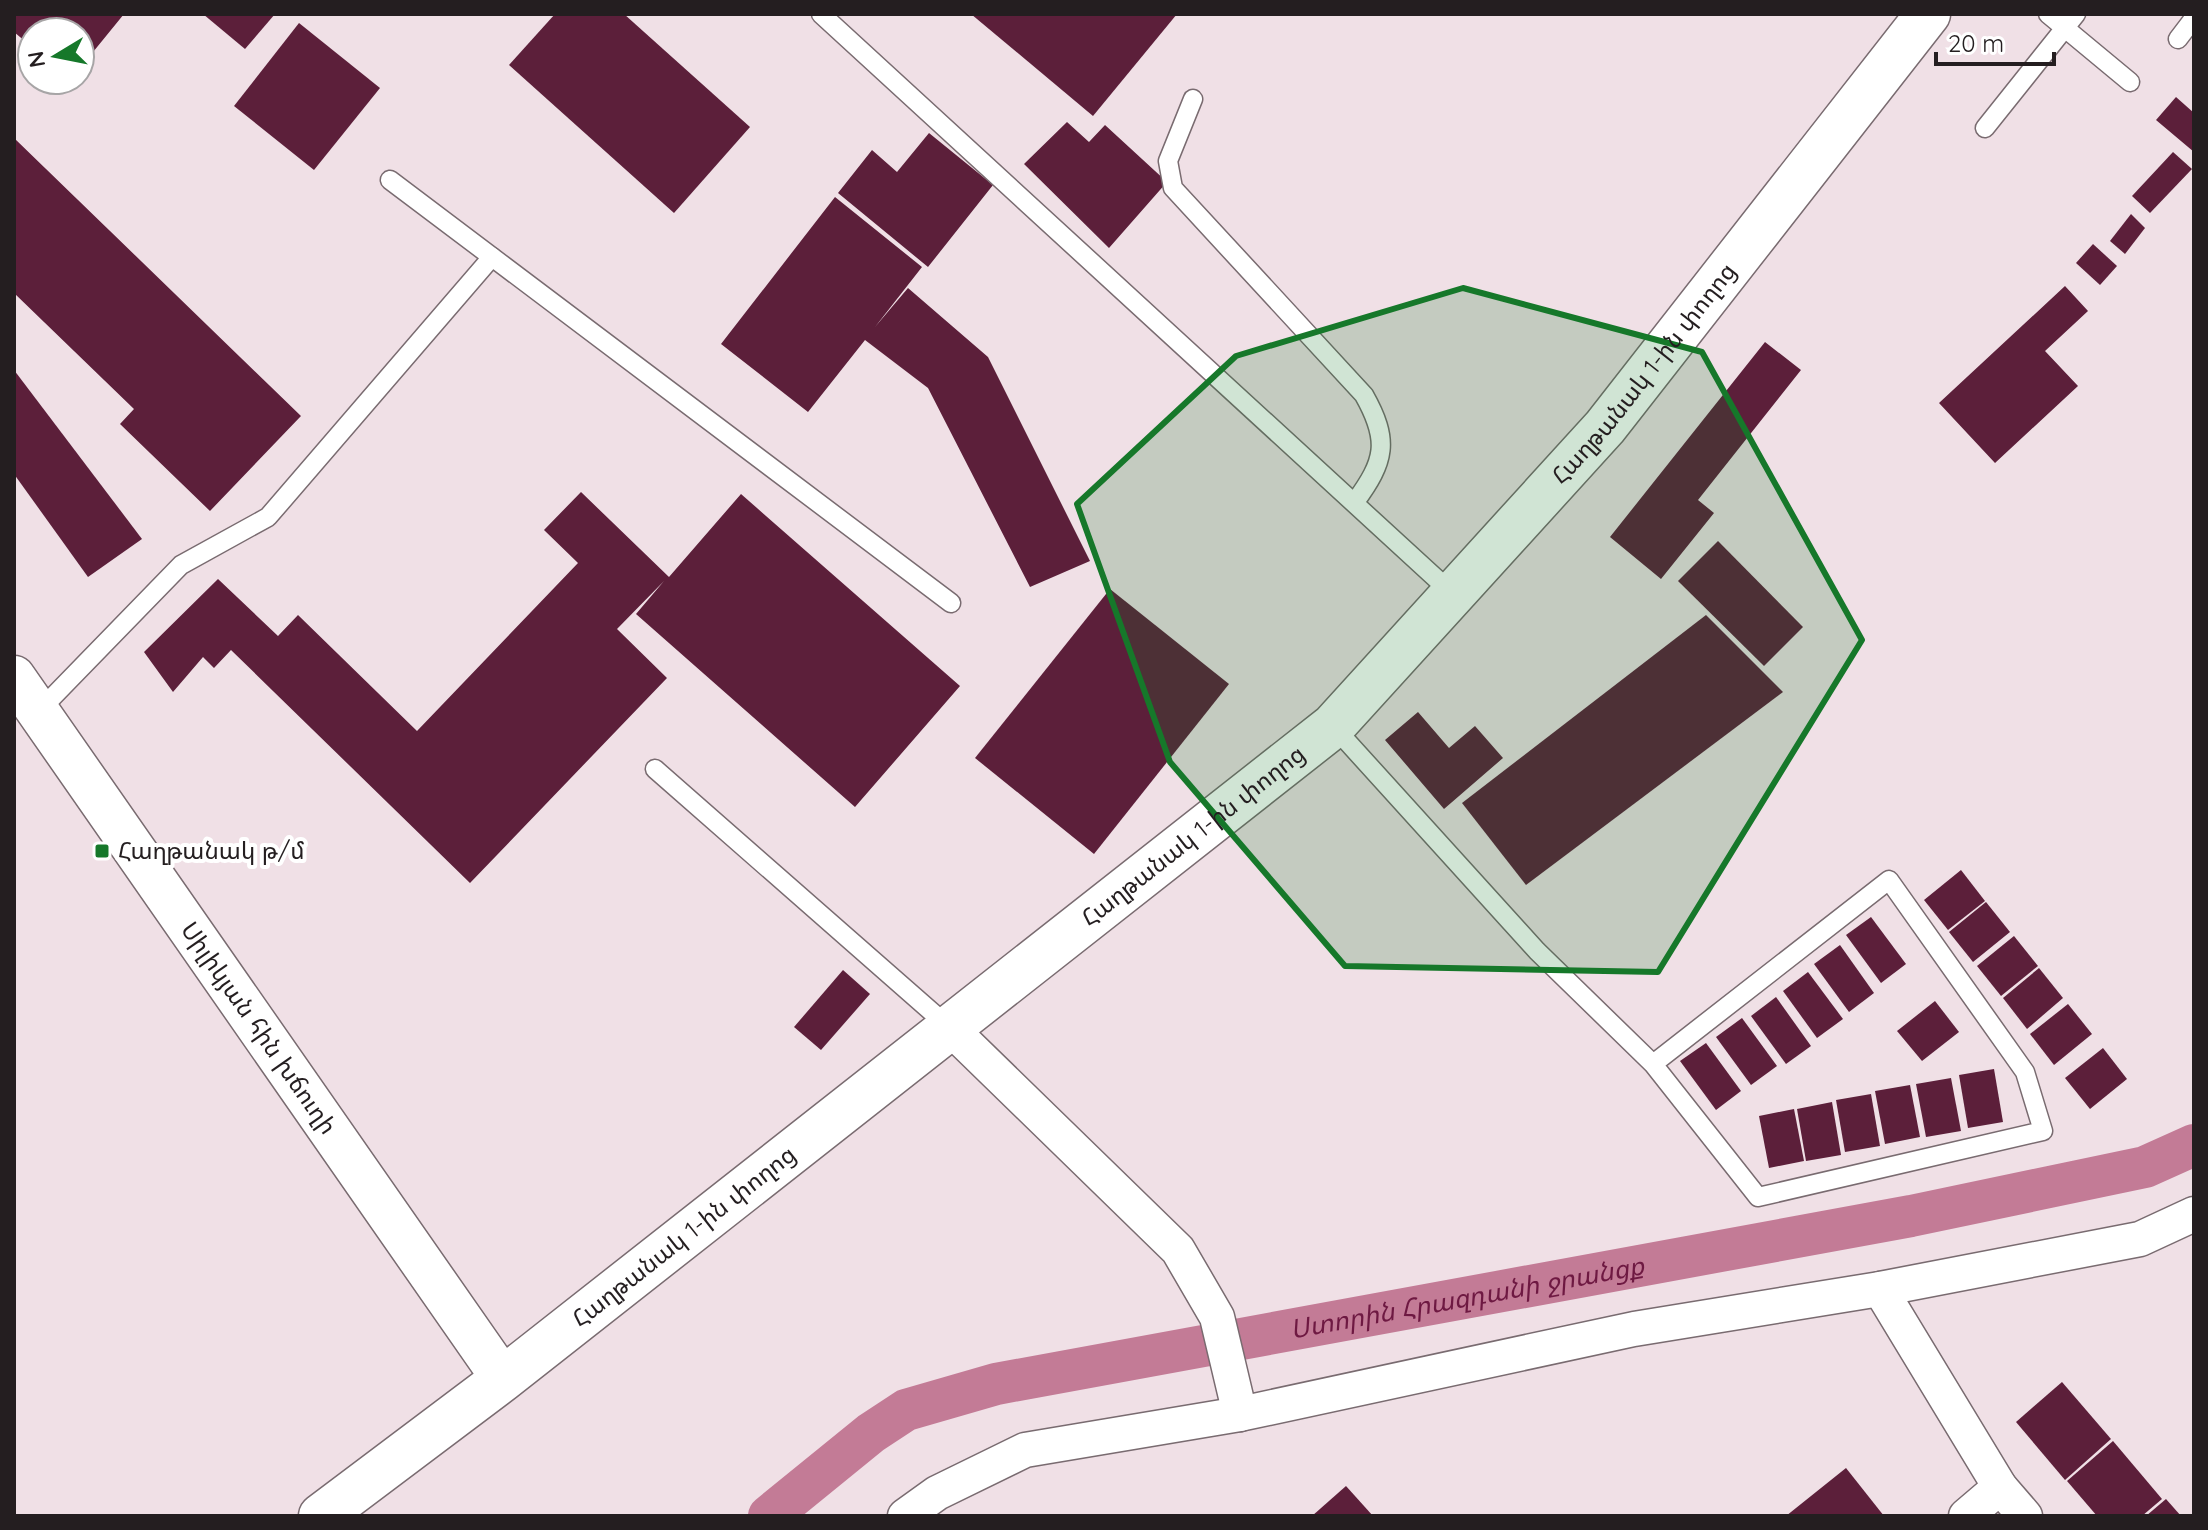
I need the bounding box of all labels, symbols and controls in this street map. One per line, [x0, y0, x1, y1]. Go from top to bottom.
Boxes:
north arrow [16, 16, 96, 96]
scale bar [1936, 16, 2054, 66]
text: 20 m [1948, 28, 2004, 58]
text: N [21, 49, 51, 70]
street label: Հաղթանակ 1-ին փողոց [1544, 256, 1742, 490]
street label: Հաղթանակ 1-ին փողոց [1075, 738, 1311, 933]
place label: Հաղթանակ թ/մ [118, 835, 305, 865]
marker: Հաղթանակ թ/մ [93, 842, 111, 860]
street label: Սիլիկյան հին խճուղի [175, 915, 344, 1140]
street label: Հաղթանակ 1-ին փողոց [565, 1139, 801, 1333]
water label: Ստորին Հրազդանի ջրանցք [1287, 1248, 1648, 1346]

